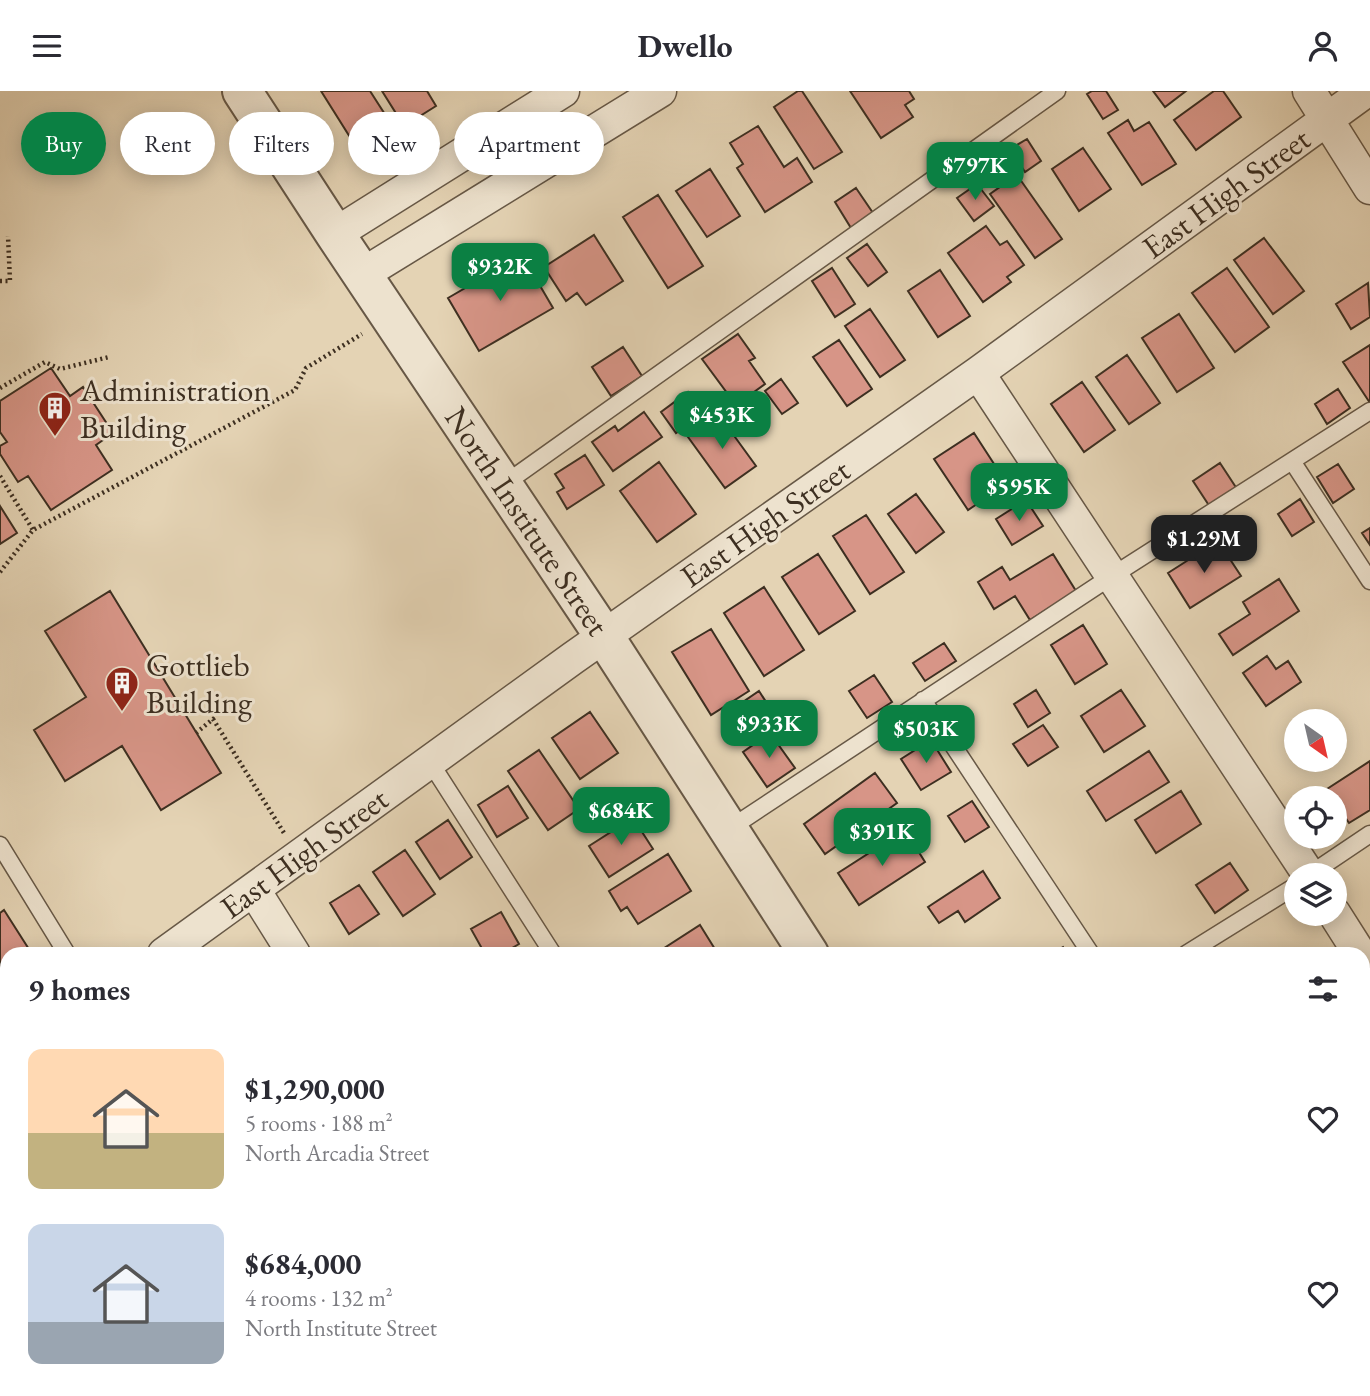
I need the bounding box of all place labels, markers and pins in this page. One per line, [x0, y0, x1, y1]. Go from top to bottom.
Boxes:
pin: $797K [926, 143, 1024, 202]
pin: $932K [451, 243, 549, 303]
place label: Administration Building [79, 369, 270, 448]
building icon: Administration Building [36, 389, 74, 438]
pin: $453K [673, 391, 771, 451]
pin: $595K [970, 463, 1068, 523]
pin: $1.29M [1147, 515, 1261, 575]
place label: Gottlieb Building [146, 644, 253, 723]
building icon: Gottlieb Building [103, 664, 141, 713]
pin: $933K [720, 701, 818, 760]
pin: $503K [877, 705, 975, 765]
pin: $684K [572, 787, 670, 847]
pin: $391K [833, 809, 931, 868]

